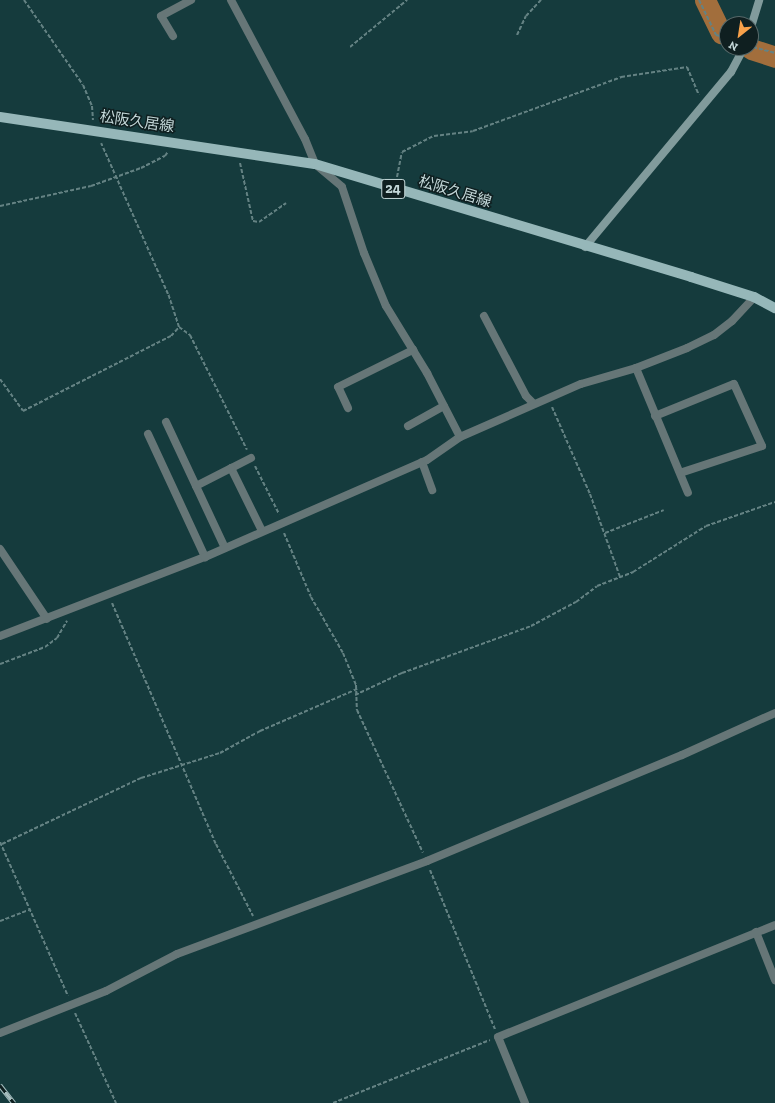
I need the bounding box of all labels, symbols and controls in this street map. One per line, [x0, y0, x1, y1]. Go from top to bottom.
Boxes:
north arrow [719, 16, 759, 56]
text: N [726, 38, 740, 54]
street label: 松阪久居線 [99, 108, 175, 136]
street label: 松阪久居線 [417, 172, 493, 212]
road number: 24 [381, 177, 405, 201]

